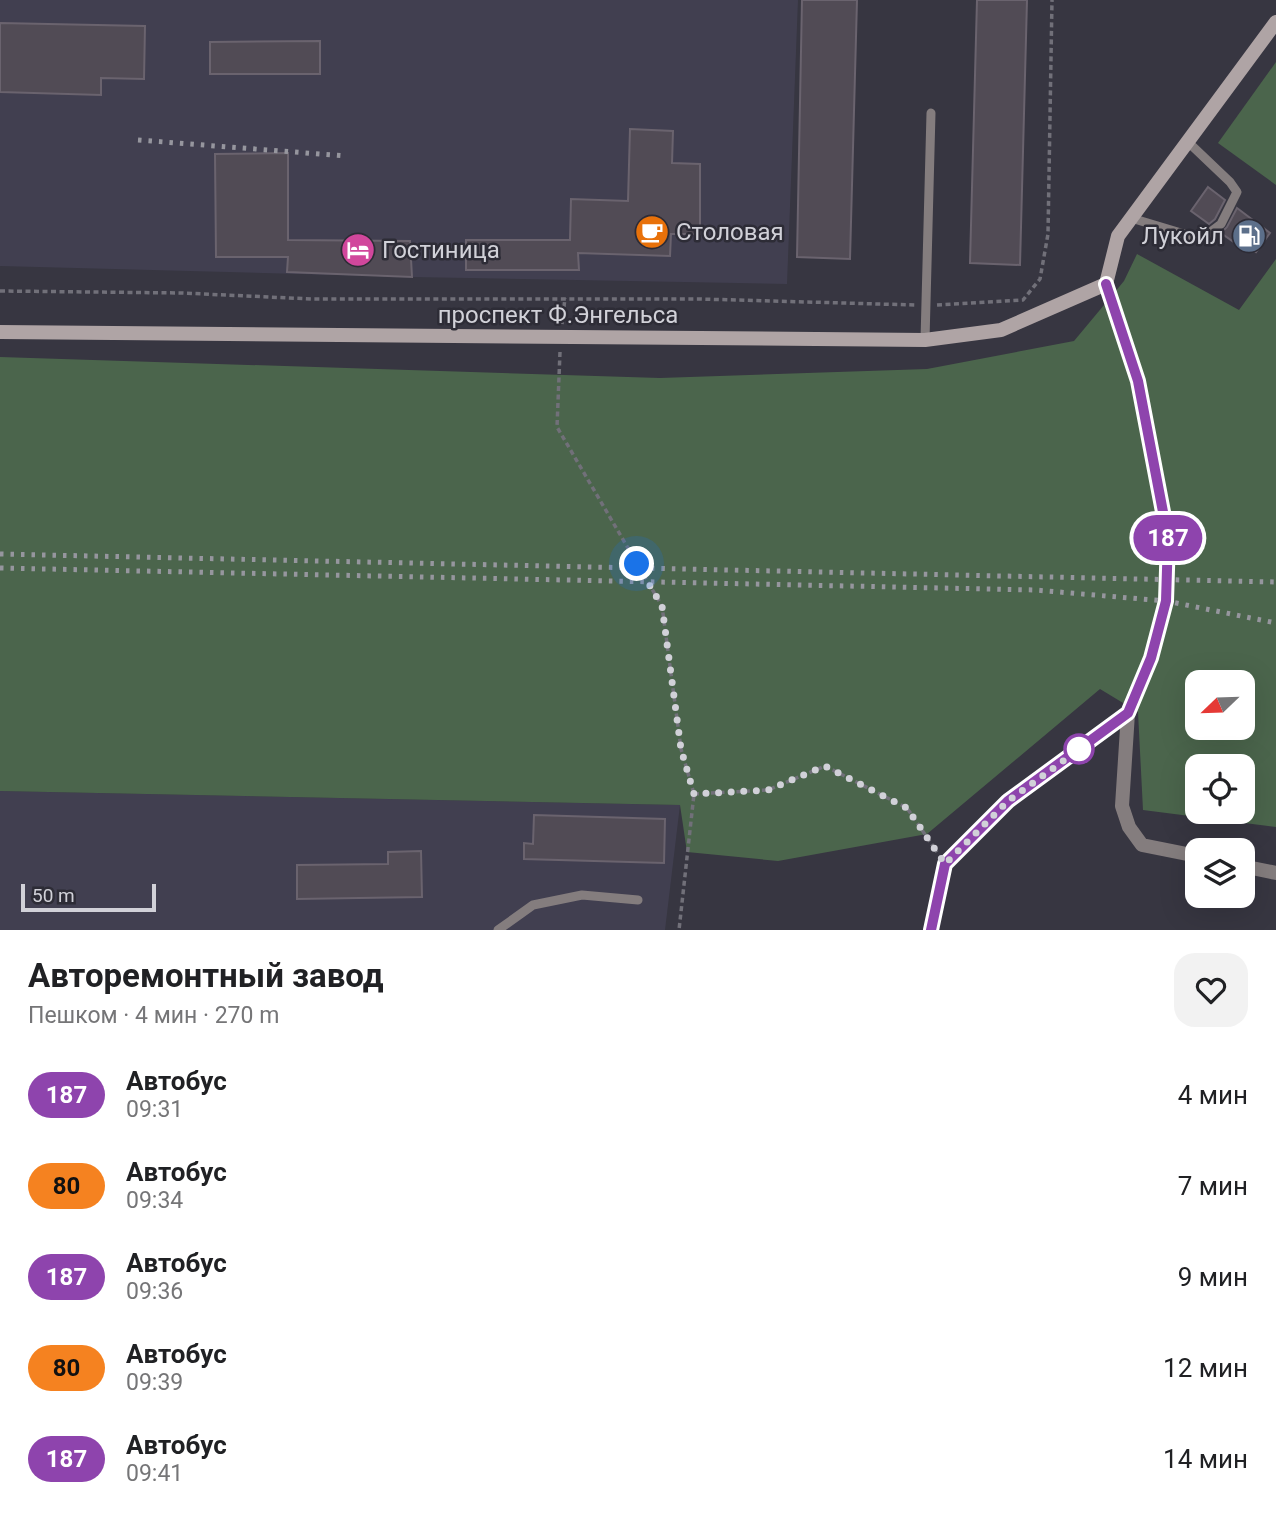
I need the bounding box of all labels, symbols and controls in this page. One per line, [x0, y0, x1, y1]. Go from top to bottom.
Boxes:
cafe icon: Столовая [633, 213, 671, 251]
fuel station icon: Лукойл [1230, 217, 1268, 255]
place label: Столовая [676, 218, 784, 246]
place label: Лукойл [1142, 222, 1224, 250]
hotel icon: Гостиница [339, 231, 377, 269]
place label: Гостиница [382, 236, 500, 264]
street label: проспект Ф.Энгельса [438, 301, 678, 329]
line badge: 187 [1128, 515, 1208, 561]
text: 187 [1147, 524, 1189, 552]
your location [619, 546, 654, 581]
north arrow [1185, 670, 1255, 740]
map controls [1185, 670, 1255, 908]
unlabelled marker [1064, 734, 1094, 764]
button: locate [1185, 754, 1255, 824]
button: layers [1185, 838, 1255, 908]
scale bar [21, 881, 156, 913]
text: 50 m [32, 884, 75, 907]
button: heart [1174, 953, 1248, 1027]
text: Авторемонтный завод [28, 956, 384, 995]
text: Пешком · 4 мин · 270 m [28, 1002, 279, 1029]
text: Автобус [126, 1066, 227, 1096]
text: 4 мин [1178, 1080, 1248, 1110]
text: 187 [46, 1081, 87, 1109]
text: 09:31 [126, 1096, 183, 1123]
text: Автобус [126, 1157, 227, 1187]
text: 7 мин [1178, 1171, 1248, 1201]
text: 80 [53, 1172, 80, 1200]
text: 09:34 [126, 1187, 183, 1214]
text: Автобус [126, 1248, 227, 1278]
text: 9 мин [1178, 1262, 1248, 1292]
text: 187 [46, 1263, 87, 1291]
text: 09:36 [126, 1278, 183, 1305]
text: Автобус [126, 1339, 227, 1369]
text: 12 мин [1163, 1353, 1248, 1383]
text: 80 [53, 1354, 80, 1382]
text: 09:39 [126, 1369, 183, 1396]
text: Автобус [126, 1430, 227, 1460]
text: 14 мин [1163, 1444, 1248, 1474]
text: 187 [46, 1445, 87, 1473]
text: 09:41 [126, 1460, 183, 1487]

